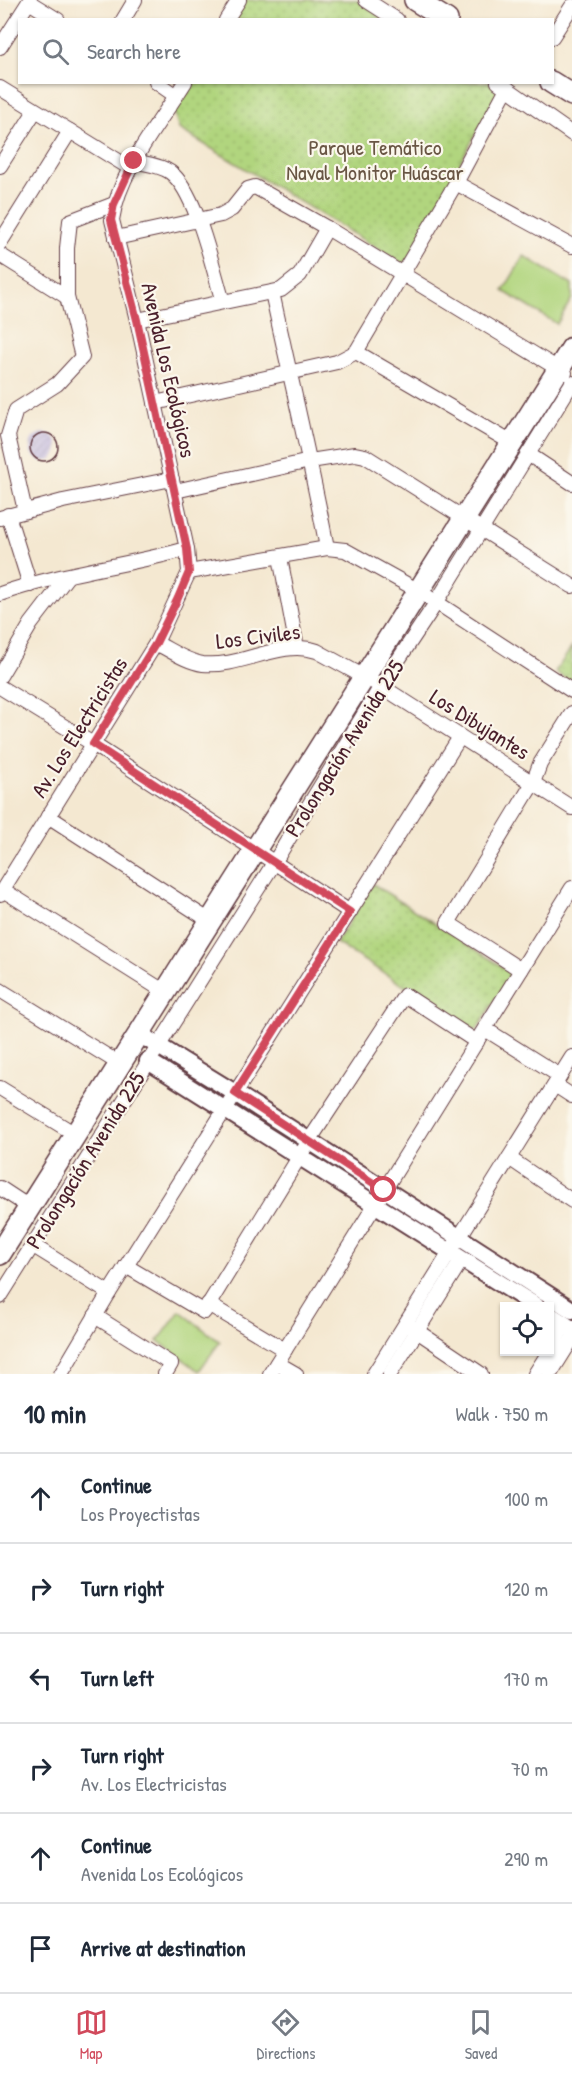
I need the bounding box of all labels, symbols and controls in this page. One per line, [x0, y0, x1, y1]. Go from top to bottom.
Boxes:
search box [18, 18, 554, 84]
icon: search [39, 35, 72, 68]
text: Search here [87, 36, 181, 66]
park label: Parque Temático Naval Monitor Huáscar [286, 132, 464, 187]
route end [120, 147, 146, 173]
street label: Avenida Los Ecológicos [134, 280, 204, 460]
street label: Los Civiles [214, 616, 302, 656]
street label: Av. Los Electricistas [24, 651, 134, 803]
street label: Prolongación Avenida 225 [277, 654, 411, 842]
street label: Los Dibujantes [424, 682, 536, 766]
street label: Prolongación Avenida 225 [18, 1066, 152, 1254]
route start [370, 1176, 396, 1202]
map controls [500, 1302, 554, 1356]
button: locate [500, 1302, 554, 1356]
text: 10 min [24, 1396, 86, 1431]
text: Walk · 750 m [456, 1400, 548, 1427]
text: Continue [81, 1470, 152, 1500]
icon: ahead [24, 1482, 57, 1515]
text: 100 m [505, 1485, 548, 1512]
text: Los Proyectistas [81, 1500, 200, 1527]
icon: right [24, 1572, 57, 1605]
text: Turn right [81, 1573, 164, 1603]
text: 120 m [504, 1575, 548, 1602]
icon: left [24, 1662, 57, 1695]
text: Turn left [81, 1663, 154, 1693]
text: 170 m [504, 1665, 548, 1692]
text: Turn right [81, 1740, 164, 1770]
icon: right [24, 1752, 57, 1785]
text: 70 m [511, 1755, 548, 1782]
text: Av. Los Electricistas [81, 1770, 227, 1797]
text: Continue [81, 1830, 152, 1860]
icon: ahead [24, 1842, 57, 1875]
text: 290 m [504, 1845, 548, 1872]
text: Avenida Los Ecológicos [81, 1860, 243, 1887]
icon: arrive [24, 1932, 57, 1965]
text: Arrive at destination [81, 1933, 246, 1963]
tab: Map [75, 2006, 108, 2064]
tab: Directions [257, 2006, 315, 2064]
tab: Saved [464, 2006, 497, 2064]

